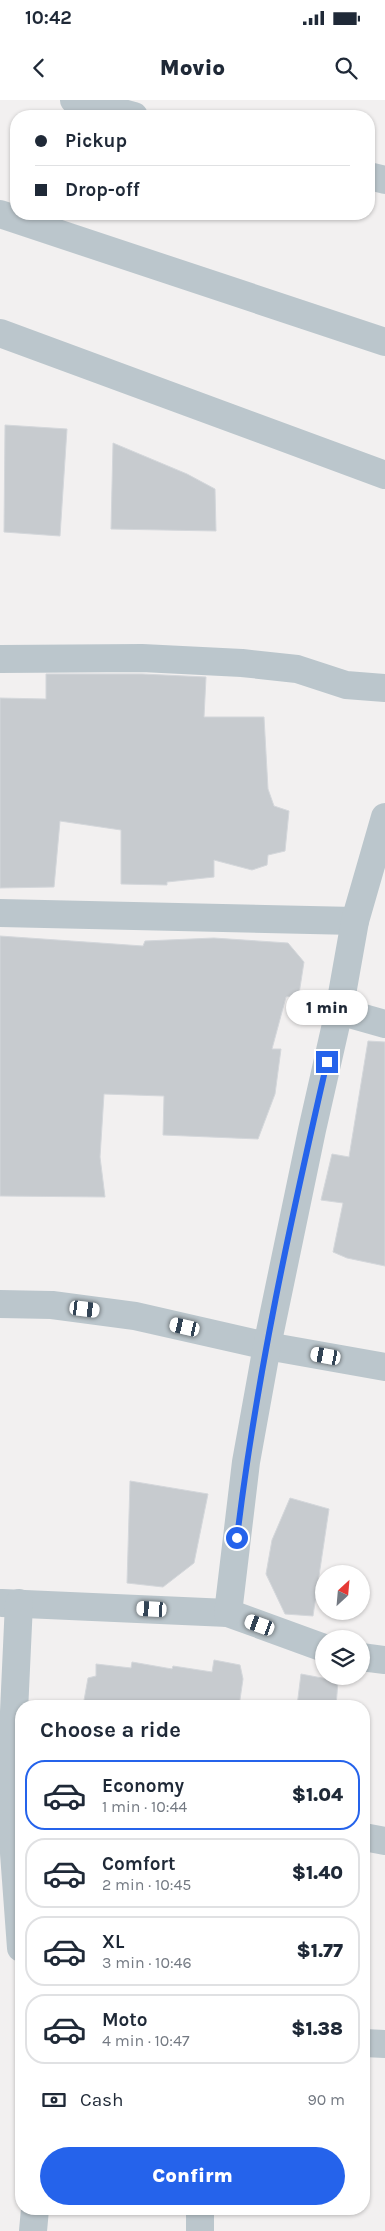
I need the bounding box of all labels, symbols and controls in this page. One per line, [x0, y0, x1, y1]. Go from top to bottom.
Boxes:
text: 10:42 [25, 7, 72, 29]
icon: back [25, 54, 53, 82]
icon: search [332, 54, 360, 82]
text: Movio [160, 55, 225, 81]
text: Pickup [65, 130, 127, 152]
text: Drop-off [65, 179, 140, 201]
callout: 1 min [286, 990, 368, 1024]
text: 1 min [306, 998, 348, 1017]
route end [316, 1051, 338, 1073]
car [69, 1300, 100, 1318]
car [168, 1316, 201, 1338]
car [309, 1346, 342, 1366]
route start [226, 1527, 248, 1549]
north arrow [315, 1565, 370, 1620]
map controls [315, 1565, 370, 1685]
car [136, 1601, 167, 1617]
car [243, 1613, 276, 1637]
button: layers [315, 1630, 370, 1685]
text: Choose a ride [40, 1717, 181, 1743]
icon: car [42, 1773, 87, 1818]
text: Economy [102, 1775, 184, 1797]
text: $1.04 [292, 1784, 343, 1806]
text: 1 min · 10:44 [102, 1797, 187, 1816]
icon: car [42, 1851, 87, 1896]
text: Comfort [102, 1853, 176, 1875]
text: $1.40 [292, 1862, 343, 1884]
text: 2 min · 10:45 [102, 1875, 191, 1894]
icon: car [42, 1929, 87, 1974]
text: XL [102, 1931, 124, 1953]
text: $1.77 [297, 1940, 343, 1962]
text: 3 min · 10:46 [102, 1953, 192, 1972]
icon: car [42, 2007, 87, 2052]
text: Moto [102, 2009, 148, 2031]
text: $1.38 [291, 2018, 343, 2040]
text: 4 min · 10:47 [102, 2031, 190, 2050]
icon: cash [40, 2086, 68, 2114]
text: Cash [80, 2089, 124, 2111]
text: 90 m [307, 2090, 345, 2109]
button: Confirm [40, 2147, 345, 2205]

